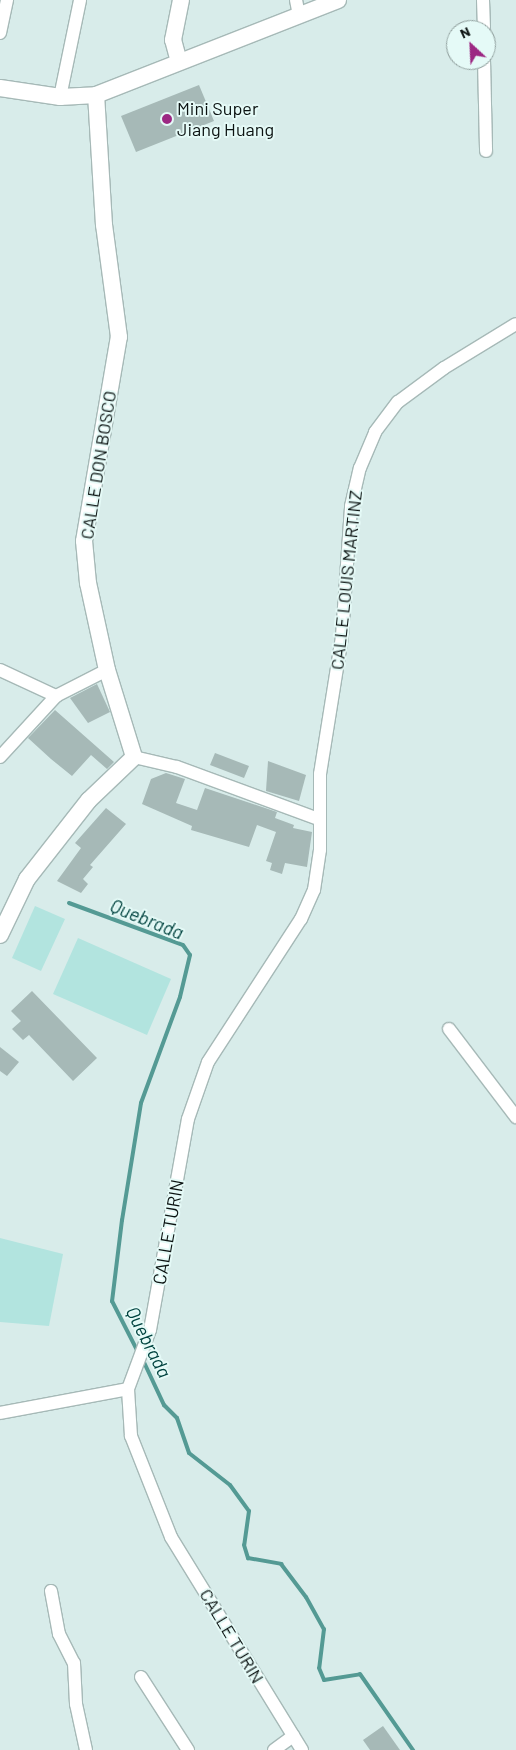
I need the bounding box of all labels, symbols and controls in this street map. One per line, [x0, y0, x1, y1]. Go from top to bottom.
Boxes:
north arrow [446, 20, 496, 70]
text: N [457, 22, 473, 42]
place label: Mini Super Jiang Huang [177, 98, 274, 140]
marker: Mini Super Jiang Huang [161, 113, 173, 125]
street label: CALLE DON BOSCO [76, 389, 120, 541]
street label: CALLE LOUIS MARTINZ [326, 489, 366, 671]
water label: Quebrada [107, 894, 187, 944]
street label: CALLE TURIN [148, 1178, 188, 1286]
water label: Quebrada [121, 1303, 177, 1381]
street label: CALLE TURIN [195, 1585, 269, 1687]

